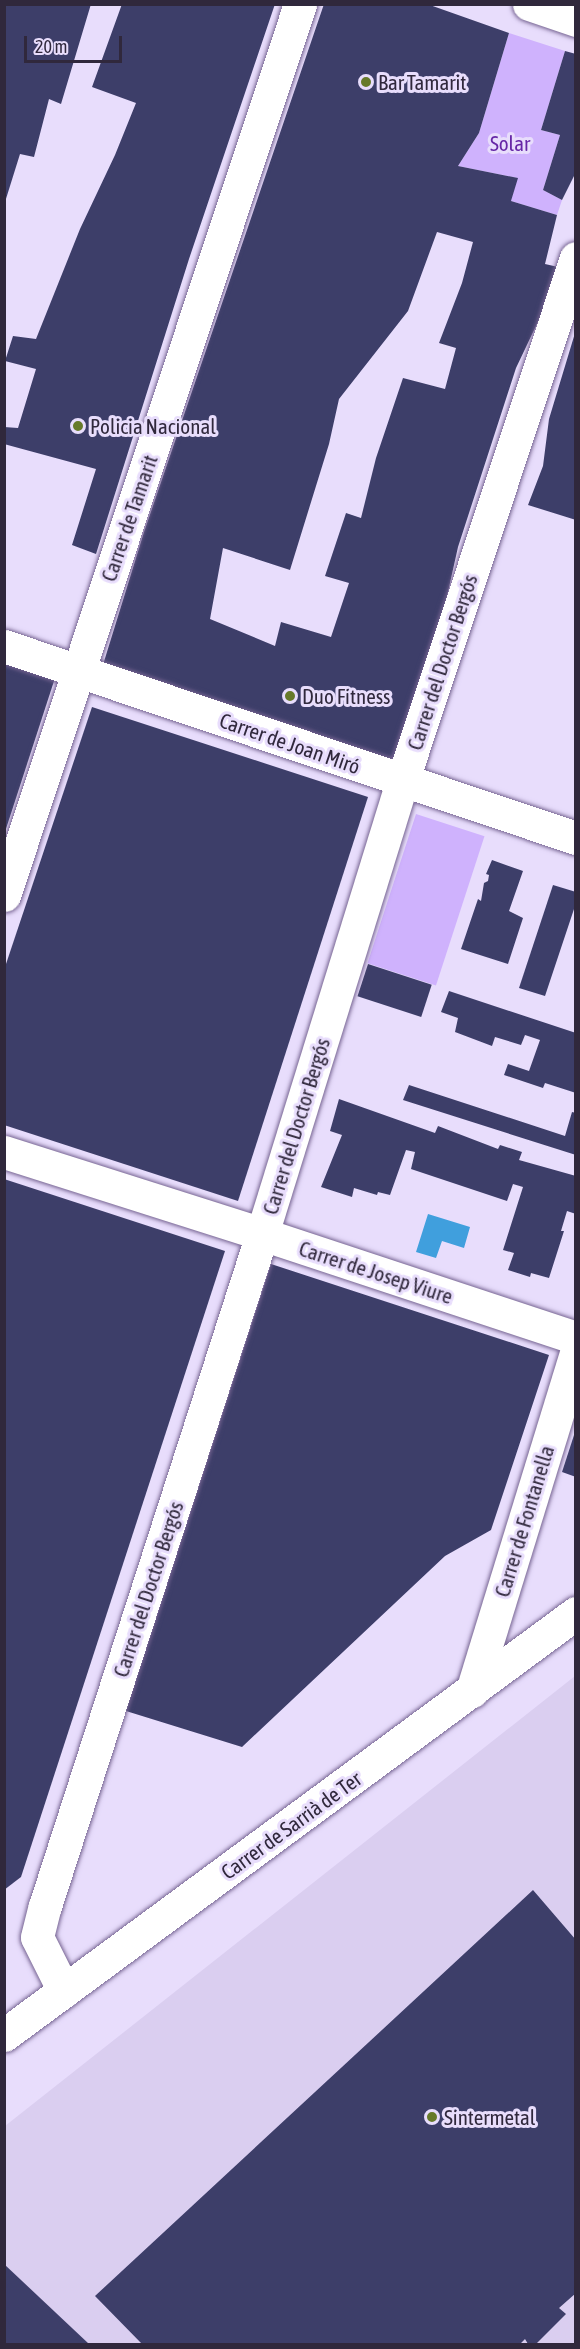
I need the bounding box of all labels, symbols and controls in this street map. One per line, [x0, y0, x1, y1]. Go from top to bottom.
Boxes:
scale bar [27, 24, 124, 62]
text: 20 m [35, 36, 67, 57]
place label: Bar Tamarit [378, 69, 466, 95]
marker: Bar Tamarit [359, 75, 373, 89]
park label: Solar [490, 130, 530, 156]
place label: Policia Nacional [90, 413, 216, 439]
marker: Policia Nacional [71, 419, 85, 433]
street label: Carrer de Tamarit [96, 451, 162, 585]
street label: Carrer del Doctor Bergós [402, 571, 482, 753]
place label: Duo Fitness [302, 683, 391, 709]
marker: Duo Fitness [283, 689, 297, 703]
street label: Carrer de Joan Miró [216, 707, 364, 779]
street label: Carrer del Doctor Bergós [257, 1035, 335, 1217]
street label: Carrer de Josep Viure [296, 1235, 456, 1309]
street label: Carrer de Fontanella [489, 1442, 559, 1600]
street label: Carrer del Doctor Bergós [108, 1498, 188, 1680]
street label: Carrer de Sarrià de Ter [216, 1766, 366, 1884]
place label: Sintermetal [444, 2104, 535, 2130]
marker: Sintermetal [425, 2110, 439, 2124]

